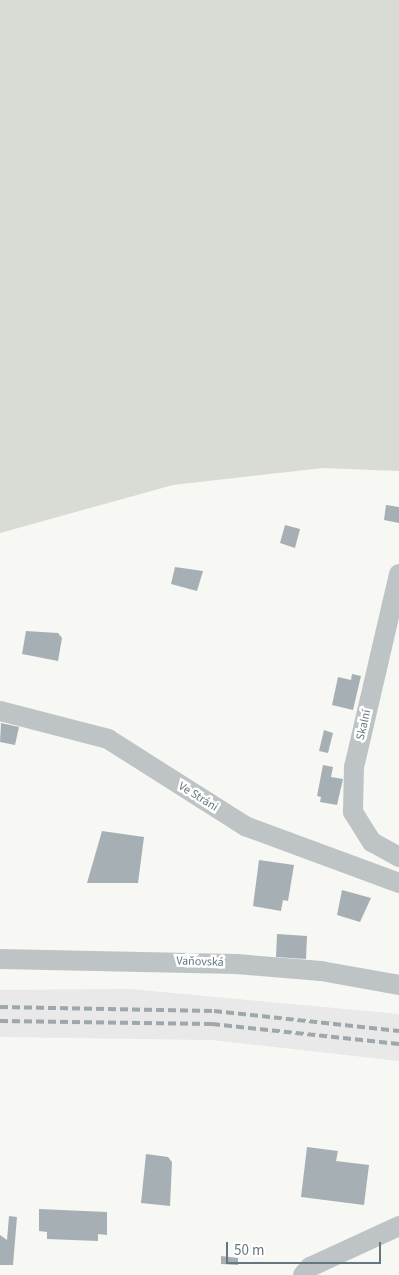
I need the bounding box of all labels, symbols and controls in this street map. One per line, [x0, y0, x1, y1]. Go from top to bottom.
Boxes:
street label: Skalní [354, 708, 374, 742]
street label: Ve Stráni [176, 779, 220, 815]
street label: Vaňovská [176, 954, 224, 970]
scale bar [229, 1232, 384, 1264]
text: 50 m [234, 1240, 264, 1261]

